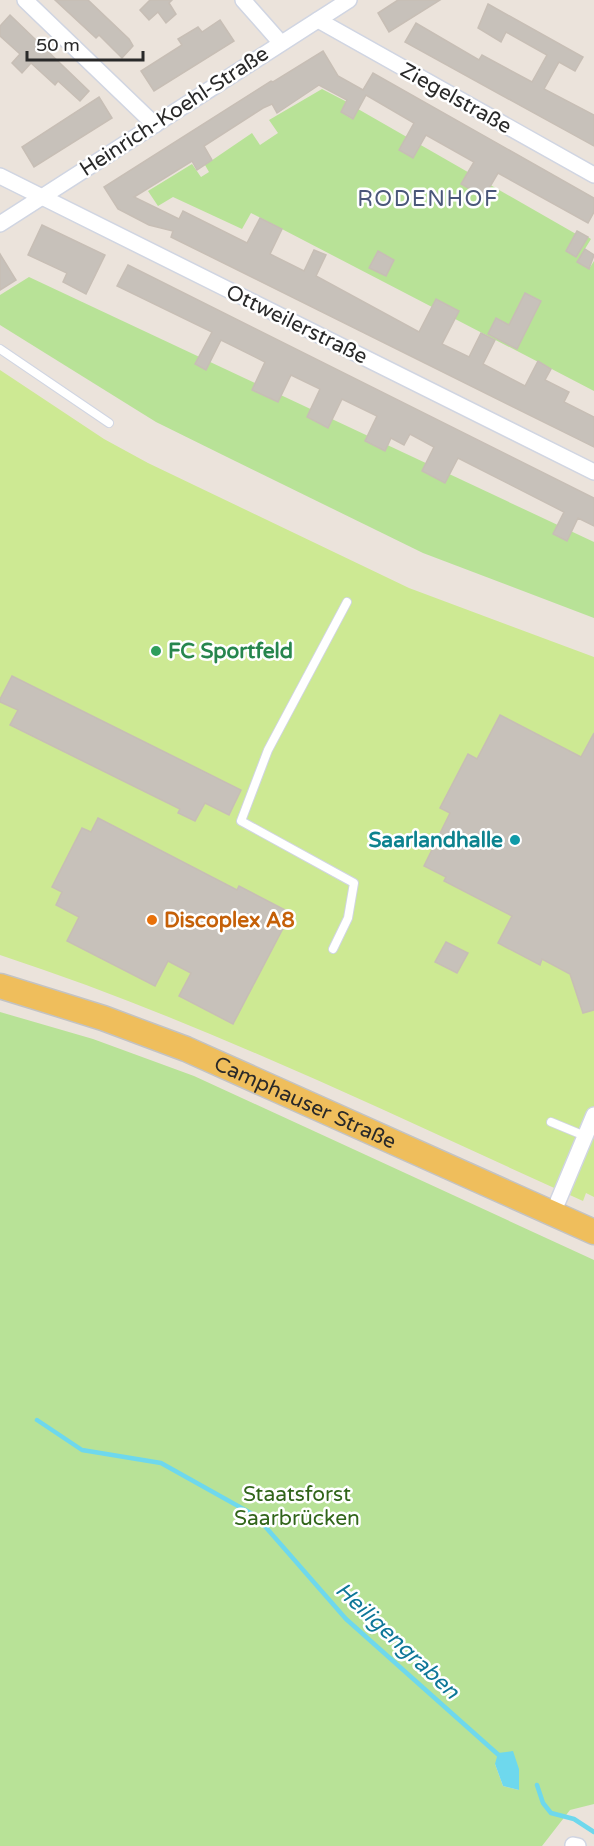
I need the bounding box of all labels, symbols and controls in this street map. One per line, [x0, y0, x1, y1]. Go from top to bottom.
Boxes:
scale bar [27, 24, 142, 62]
text: 50 m [36, 34, 80, 56]
street label: Heinrich-Koehl-Straße [75, 41, 273, 182]
street label: Ziegelstraße [396, 58, 516, 139]
district label: RODENHOF [357, 186, 499, 212]
street label: Ottweilerstraße [222, 279, 372, 370]
place label: FC Sportfeld [168, 639, 293, 664]
marker: FC Sportfeld [149, 644, 163, 658]
place label: Saarlandhalle [368, 828, 503, 853]
marker: Saarlandhalle [508, 833, 522, 847]
place label: Discoplex A8 [164, 908, 295, 933]
marker: Discoplex A8 [145, 913, 159, 927]
street label: Camphauser Straße [210, 1051, 400, 1155]
park label: Staatsforst Saarbrücken [234, 1482, 360, 1531]
water label: Heiligengraben [330, 1577, 465, 1705]

